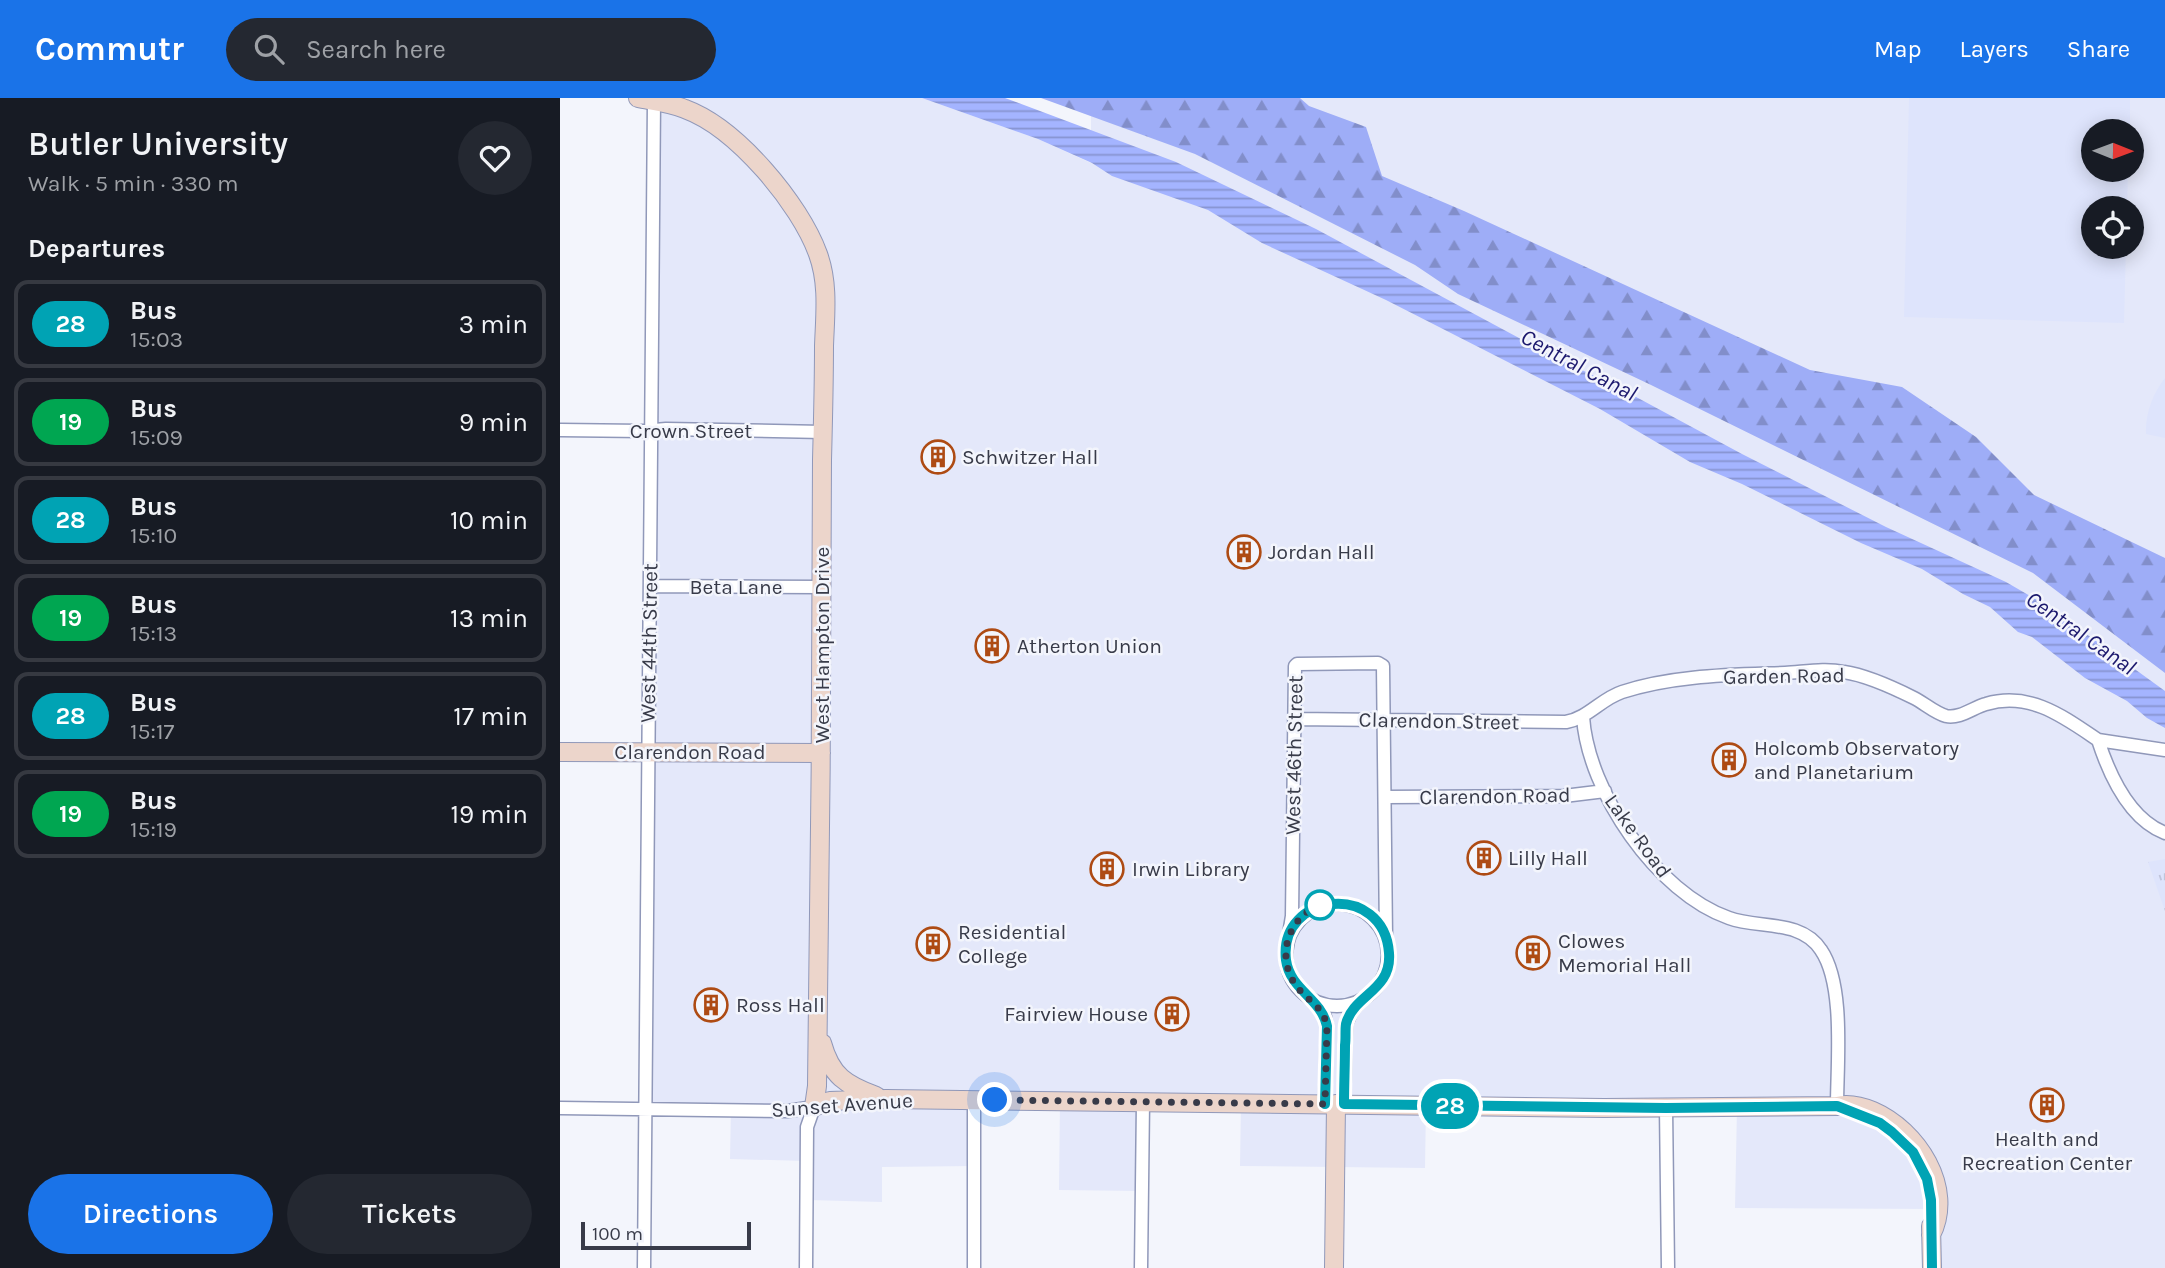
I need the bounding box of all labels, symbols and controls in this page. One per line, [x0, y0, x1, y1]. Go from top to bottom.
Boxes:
search box [226, 18, 716, 81]
text: Commutr [35, 30, 184, 68]
icon: search [250, 30, 288, 68]
text: Search here [306, 34, 446, 65]
text: Map [1874, 35, 1922, 63]
text: Layers [1960, 35, 2029, 63]
text: Share [2067, 35, 2130, 63]
north arrow [2081, 119, 2144, 182]
map controls [2081, 119, 2144, 259]
button: heart [458, 121, 532, 195]
text: Butler University [28, 125, 288, 163]
text: Walk · 5 min · 330 m [28, 170, 238, 197]
button: locate [2081, 196, 2144, 259]
text: Departures [28, 233, 165, 264]
text: Bus [130, 295, 177, 326]
text: 3 min [459, 309, 528, 340]
text: 28 [55, 310, 86, 338]
water label: Central Canal [1516, 323, 1642, 407]
text: 15:03 [130, 326, 183, 353]
text: Bus [130, 393, 177, 424]
text: 9 min [459, 407, 528, 438]
text: 19 [59, 408, 82, 436]
street label: Crown Street [630, 419, 752, 443]
text: 15:09 [130, 424, 183, 451]
building icon: Schwitzer Hall [919, 438, 957, 476]
place label: Schwitzer Hall [962, 445, 1098, 469]
text: Bus [130, 491, 177, 522]
text: 10 min [450, 505, 528, 536]
text: 28 [55, 506, 86, 534]
text: 15:10 [130, 522, 177, 549]
building icon: Jordan Hall [1225, 533, 1263, 571]
place label: Jordan Hall [1268, 540, 1375, 564]
street label: West Hampton Drive [810, 547, 834, 743]
street label: West 44th Street [636, 563, 662, 723]
street label: Beta Lane [689, 575, 783, 599]
water label: Central Canal [2021, 585, 2141, 681]
text: Bus [130, 589, 177, 620]
text: 13 min [450, 603, 528, 634]
text: 19 [59, 604, 82, 632]
text: 15:13 [130, 620, 177, 647]
building icon: Atherton Union [973, 627, 1011, 665]
place label: Atherton Union [1017, 634, 1162, 658]
street label: Garden Road [1723, 663, 1845, 689]
street label: West 46th Street [1281, 675, 1307, 835]
text: Bus [130, 687, 177, 718]
text: 17 min [453, 701, 528, 732]
text: 28 [55, 702, 86, 730]
street label: Clarendon Street [1359, 708, 1520, 734]
text: 15:17 [130, 718, 174, 745]
place label: Holcomb Observatory and Planetarium [1754, 736, 1959, 784]
street label: Clarendon Road [614, 740, 766, 764]
building icon: Holcomb Observatory and Planetarium [1710, 741, 1748, 779]
street label: Clarendon Road [1419, 783, 1571, 809]
text: Bus [130, 785, 177, 816]
street label: Lake Road [1600, 790, 1676, 882]
text: 19 min [450, 799, 528, 830]
text: 19 [59, 800, 82, 828]
text: 15:19 [130, 816, 177, 843]
building icon: Lilly Hall [1465, 839, 1503, 877]
place label: Lilly Hall [1508, 846, 1588, 870]
building icon: Irwin Library [1088, 850, 1126, 888]
place label: Irwin Library [1132, 857, 1250, 881]
unlabelled marker [1305, 890, 1335, 920]
place label: Residential College [958, 920, 1066, 968]
building icon: Residential College [914, 925, 952, 963]
place label: Clowes Memorial Hall [1558, 929, 1691, 977]
building icon: Clowes Memorial Hall [1514, 934, 1552, 972]
building icon: Ross Hall [692, 986, 730, 1024]
place label: Ross Hall [736, 993, 825, 1017]
building icon: Fairview House [1153, 995, 1191, 1033]
place label: Fairview House [1004, 1002, 1148, 1026]
your location [977, 1082, 1012, 1117]
line badge: 28 [1418, 1083, 1482, 1129]
building icon: Health and Recreation Center [2028, 1086, 2066, 1124]
street label: Sunset Avenue [770, 1088, 914, 1122]
text: 28 [1435, 1092, 1465, 1120]
place label: Health and Recreation Center [1962, 1127, 2133, 1175]
button: Directions [28, 1174, 273, 1254]
button: Tickets [287, 1174, 532, 1254]
scale bar [581, 1219, 751, 1251]
text: 100 m [592, 1223, 643, 1245]

